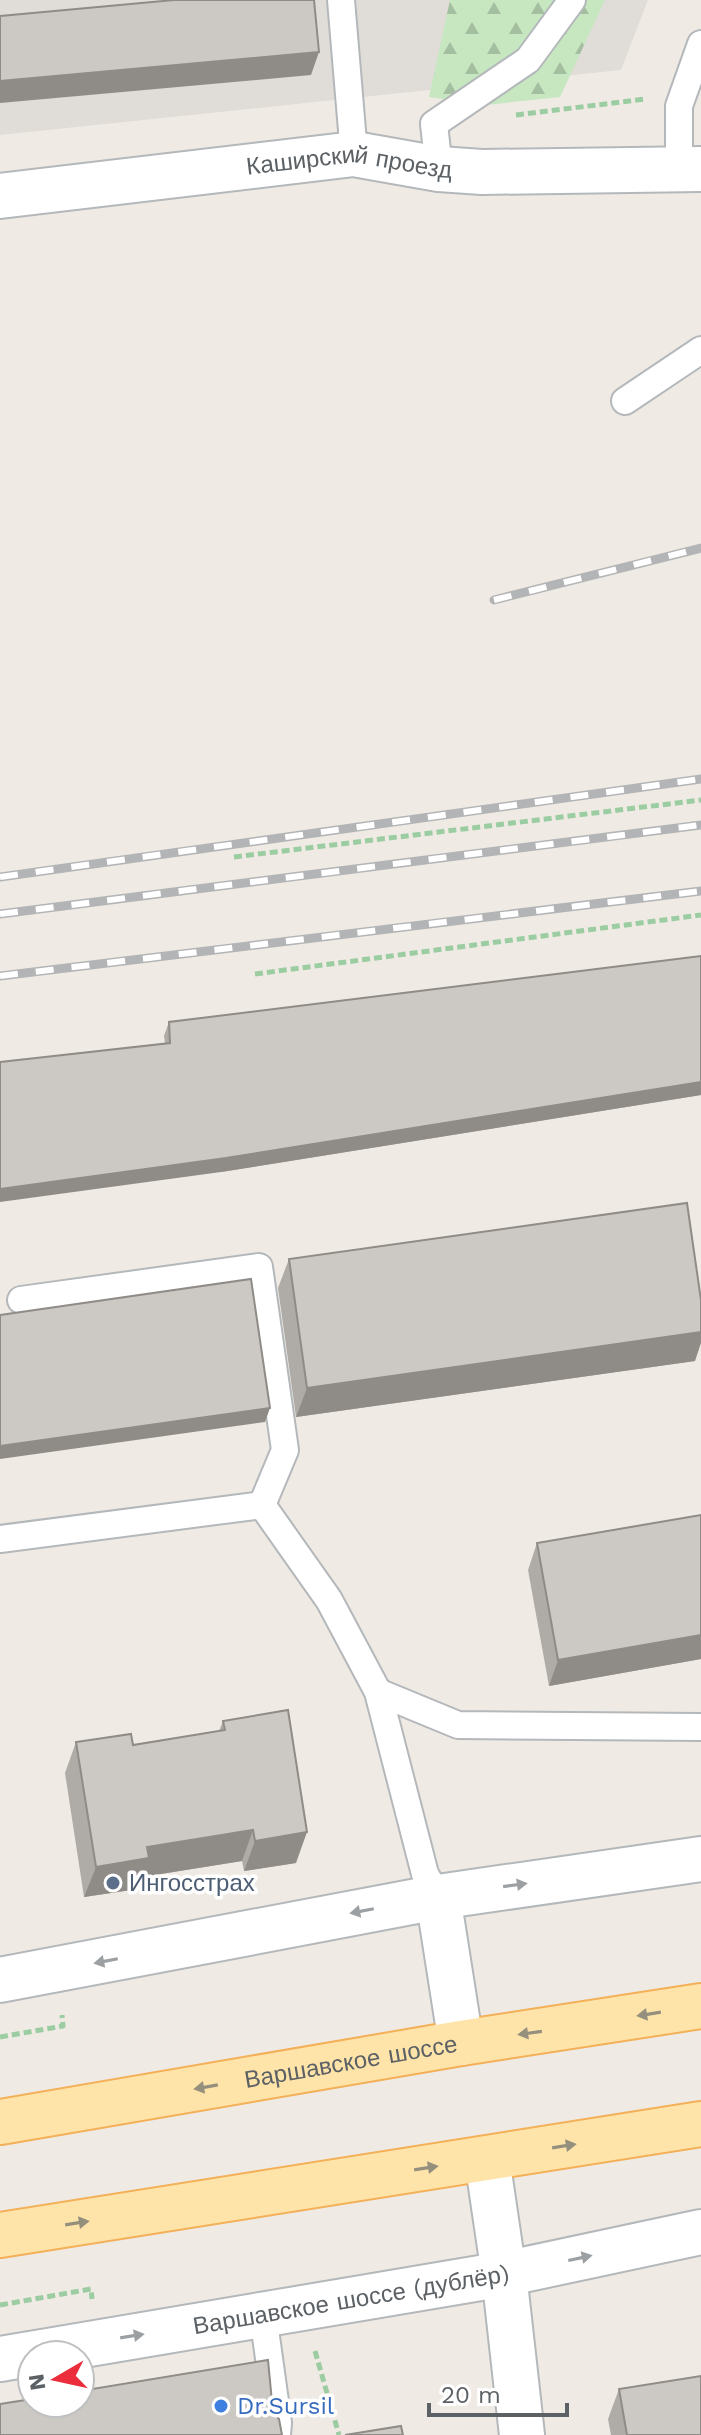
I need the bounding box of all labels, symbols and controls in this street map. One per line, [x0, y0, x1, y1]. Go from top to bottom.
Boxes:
street label: Каширский проезд [245, 140, 453, 184]
place label: Ингосстрах [129, 1869, 255, 1897]
marker: Ингосстрах [104, 1874, 122, 1892]
one-way arrow [503, 1878, 528, 1891]
one-way arrow [349, 1906, 374, 1918]
one-way arrow [94, 1955, 119, 1967]
one-way arrow [637, 2009, 662, 2021]
one-way arrow [517, 2027, 542, 2040]
street label: Варшавское шоссе [242, 2030, 459, 2094]
one-way arrow [193, 2082, 218, 2094]
one-way arrow [552, 2139, 577, 2152]
one-way arrow [414, 2161, 439, 2174]
one-way arrow [65, 2216, 90, 2229]
one-way arrow [568, 2251, 593, 2263]
street label: Варшавское шоссе (дублёр) [191, 2259, 512, 2340]
one-way arrow [120, 2330, 145, 2342]
north arrow [16, 2339, 96, 2419]
scale bar [429, 2367, 567, 2417]
text: N [23, 2372, 50, 2392]
text: 20 m [441, 2381, 501, 2409]
place label: Dr.Sursil [237, 2392, 335, 2420]
marker: Dr.Sursil [212, 2397, 230, 2415]

